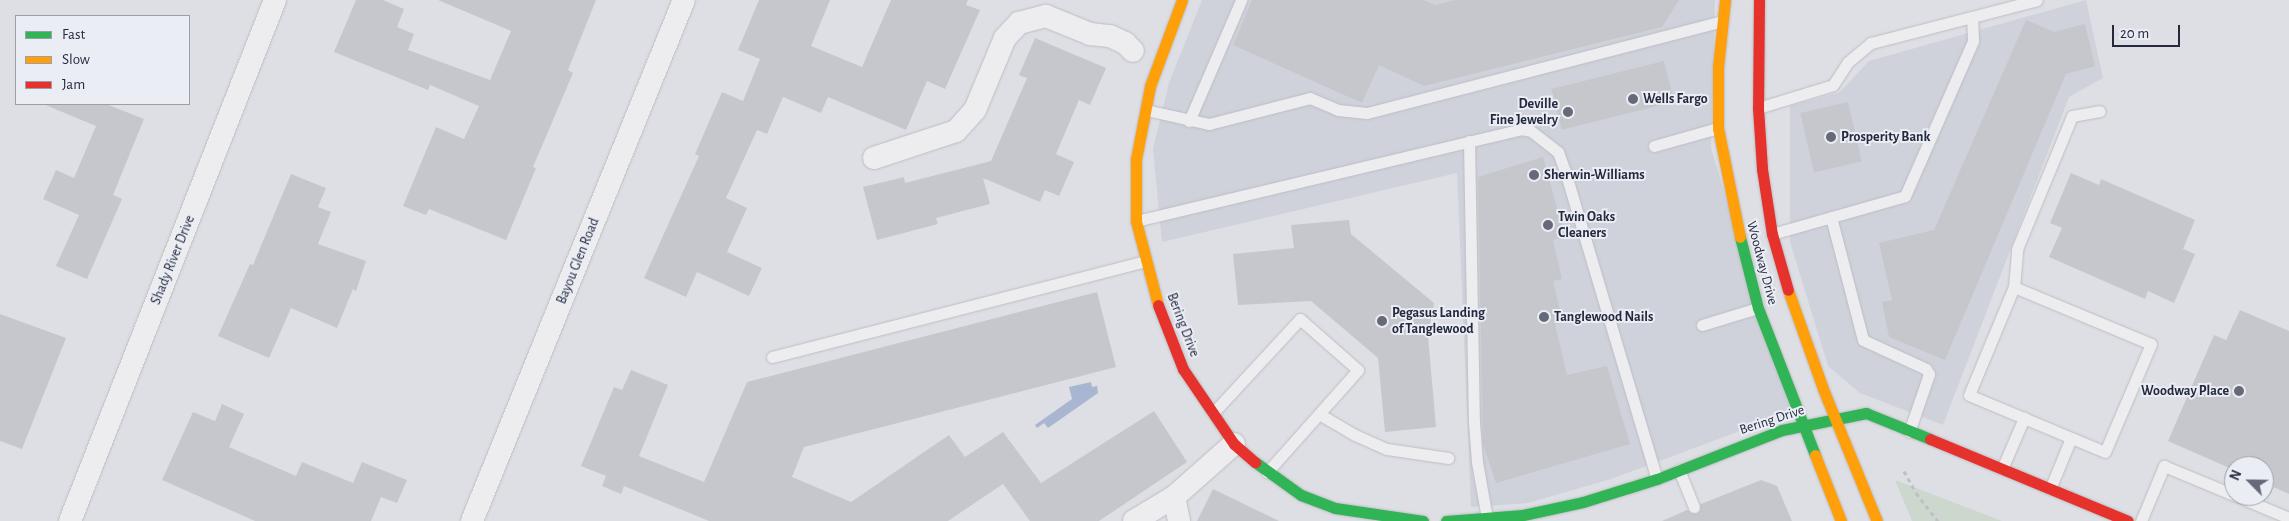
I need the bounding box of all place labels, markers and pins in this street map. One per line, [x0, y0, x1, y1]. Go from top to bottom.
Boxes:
place label: Wells Fargo [1643, 91, 1708, 107]
marker: Wells Fargo [1627, 93, 1639, 105]
place label: Deville Fine Jewelry [1490, 96, 1558, 128]
marker: Deville Fine Jewelry [1562, 106, 1574, 118]
place label: Prosperity Bank [1841, 129, 1930, 145]
marker: Prosperity Bank [1825, 131, 1837, 143]
place label: Sherwin-Williams [1544, 167, 1645, 183]
marker: Sherwin-Williams [1528, 169, 1540, 181]
place label: Twin Oaks Cleaners [1558, 209, 1615, 242]
marker: Twin Oaks Cleaners [1542, 219, 1554, 231]
place label: Pegasus Landing of Tanglewood [1392, 305, 1485, 338]
place label: Tanglewood Nails [1554, 309, 1653, 325]
marker: Tanglewood Nails [1538, 311, 1550, 323]
marker: Pegasus Landing of Tanglewood [1376, 315, 1388, 327]
place label: Woodway Place [2141, 383, 2229, 399]
marker: Woodway Place [2233, 385, 2245, 397]

